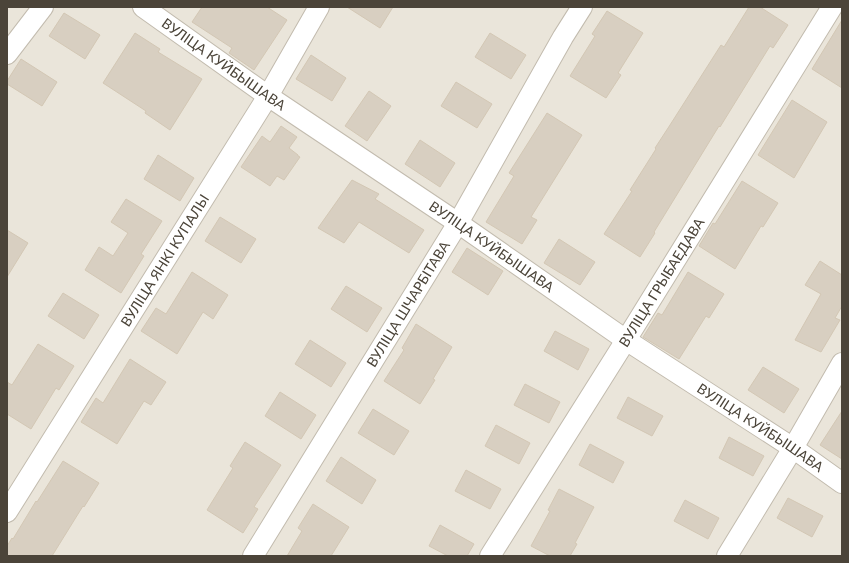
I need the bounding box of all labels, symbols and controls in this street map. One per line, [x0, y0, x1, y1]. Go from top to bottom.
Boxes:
street label: ВУЛІЦА КУЙБЫШАВА [159, 14, 290, 114]
street label: ВУЛІЦА ЯНКІ КУПАЛЫ [117, 191, 212, 329]
street label: ВУЛІЦА КУЙБЫШАВА [426, 197, 558, 296]
street label: ВУЛІЦА ГРЫБАЕДАВА [615, 214, 708, 350]
street label: ВУЛІЦА ШЧАРБІТАВА [363, 237, 453, 370]
street label: ВУЛІЦА КУЙБЫШАВА [694, 379, 827, 475]

